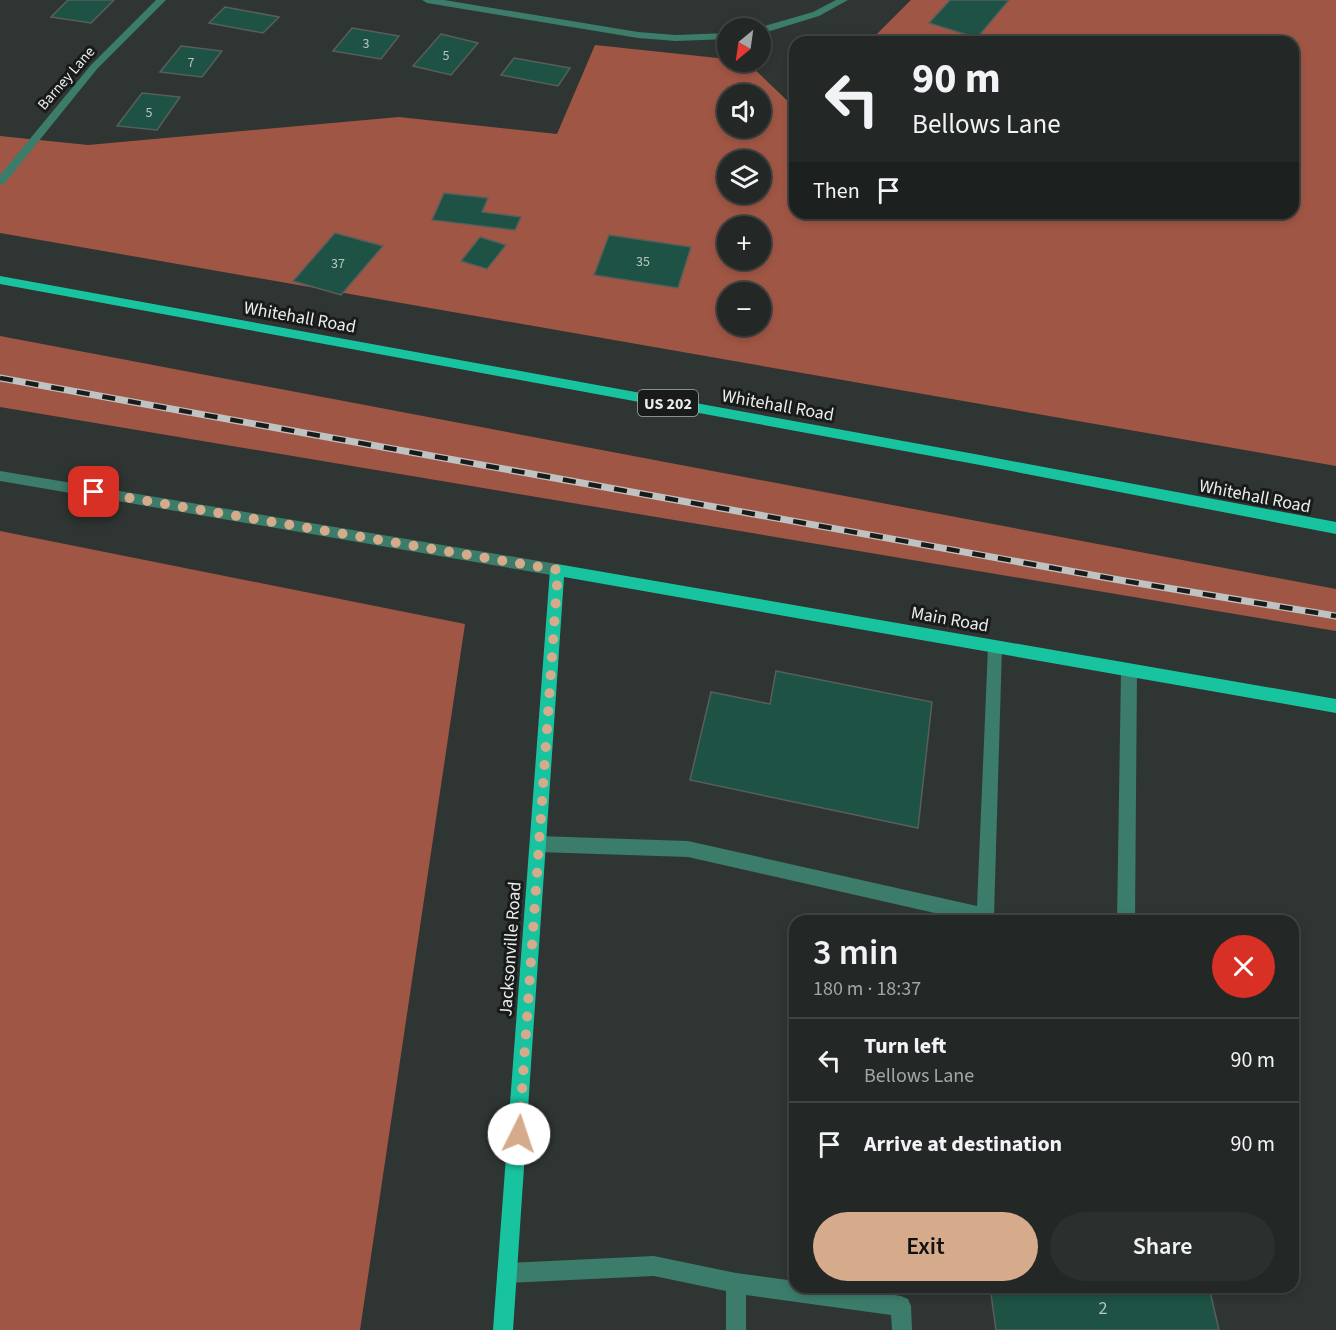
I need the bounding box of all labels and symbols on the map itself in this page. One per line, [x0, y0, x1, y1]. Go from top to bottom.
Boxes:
north arrow [717, 18, 771, 72]
house number: 3 [363, 34, 370, 54]
street label: Barney Lane [33, 42, 100, 115]
house number: 5 [443, 46, 450, 66]
house number: 7 [188, 53, 195, 73]
house number: 5 [146, 103, 153, 123]
house number: 35 [636, 252, 650, 272]
house number: 37 [331, 254, 345, 274]
street label: Whitehall Road [242, 295, 358, 340]
street label: Whitehall Road [720, 383, 836, 428]
road number: US 202 [638, 390, 698, 416]
pin [68, 466, 119, 517]
street label: Whitehall Road [1197, 473, 1313, 520]
street label: Main Road [909, 600, 991, 639]
street label: Jacksonville Road [493, 881, 528, 1017]
position arrow [487, 1102, 551, 1166]
house number: 2 [1099, 1296, 1108, 1321]

